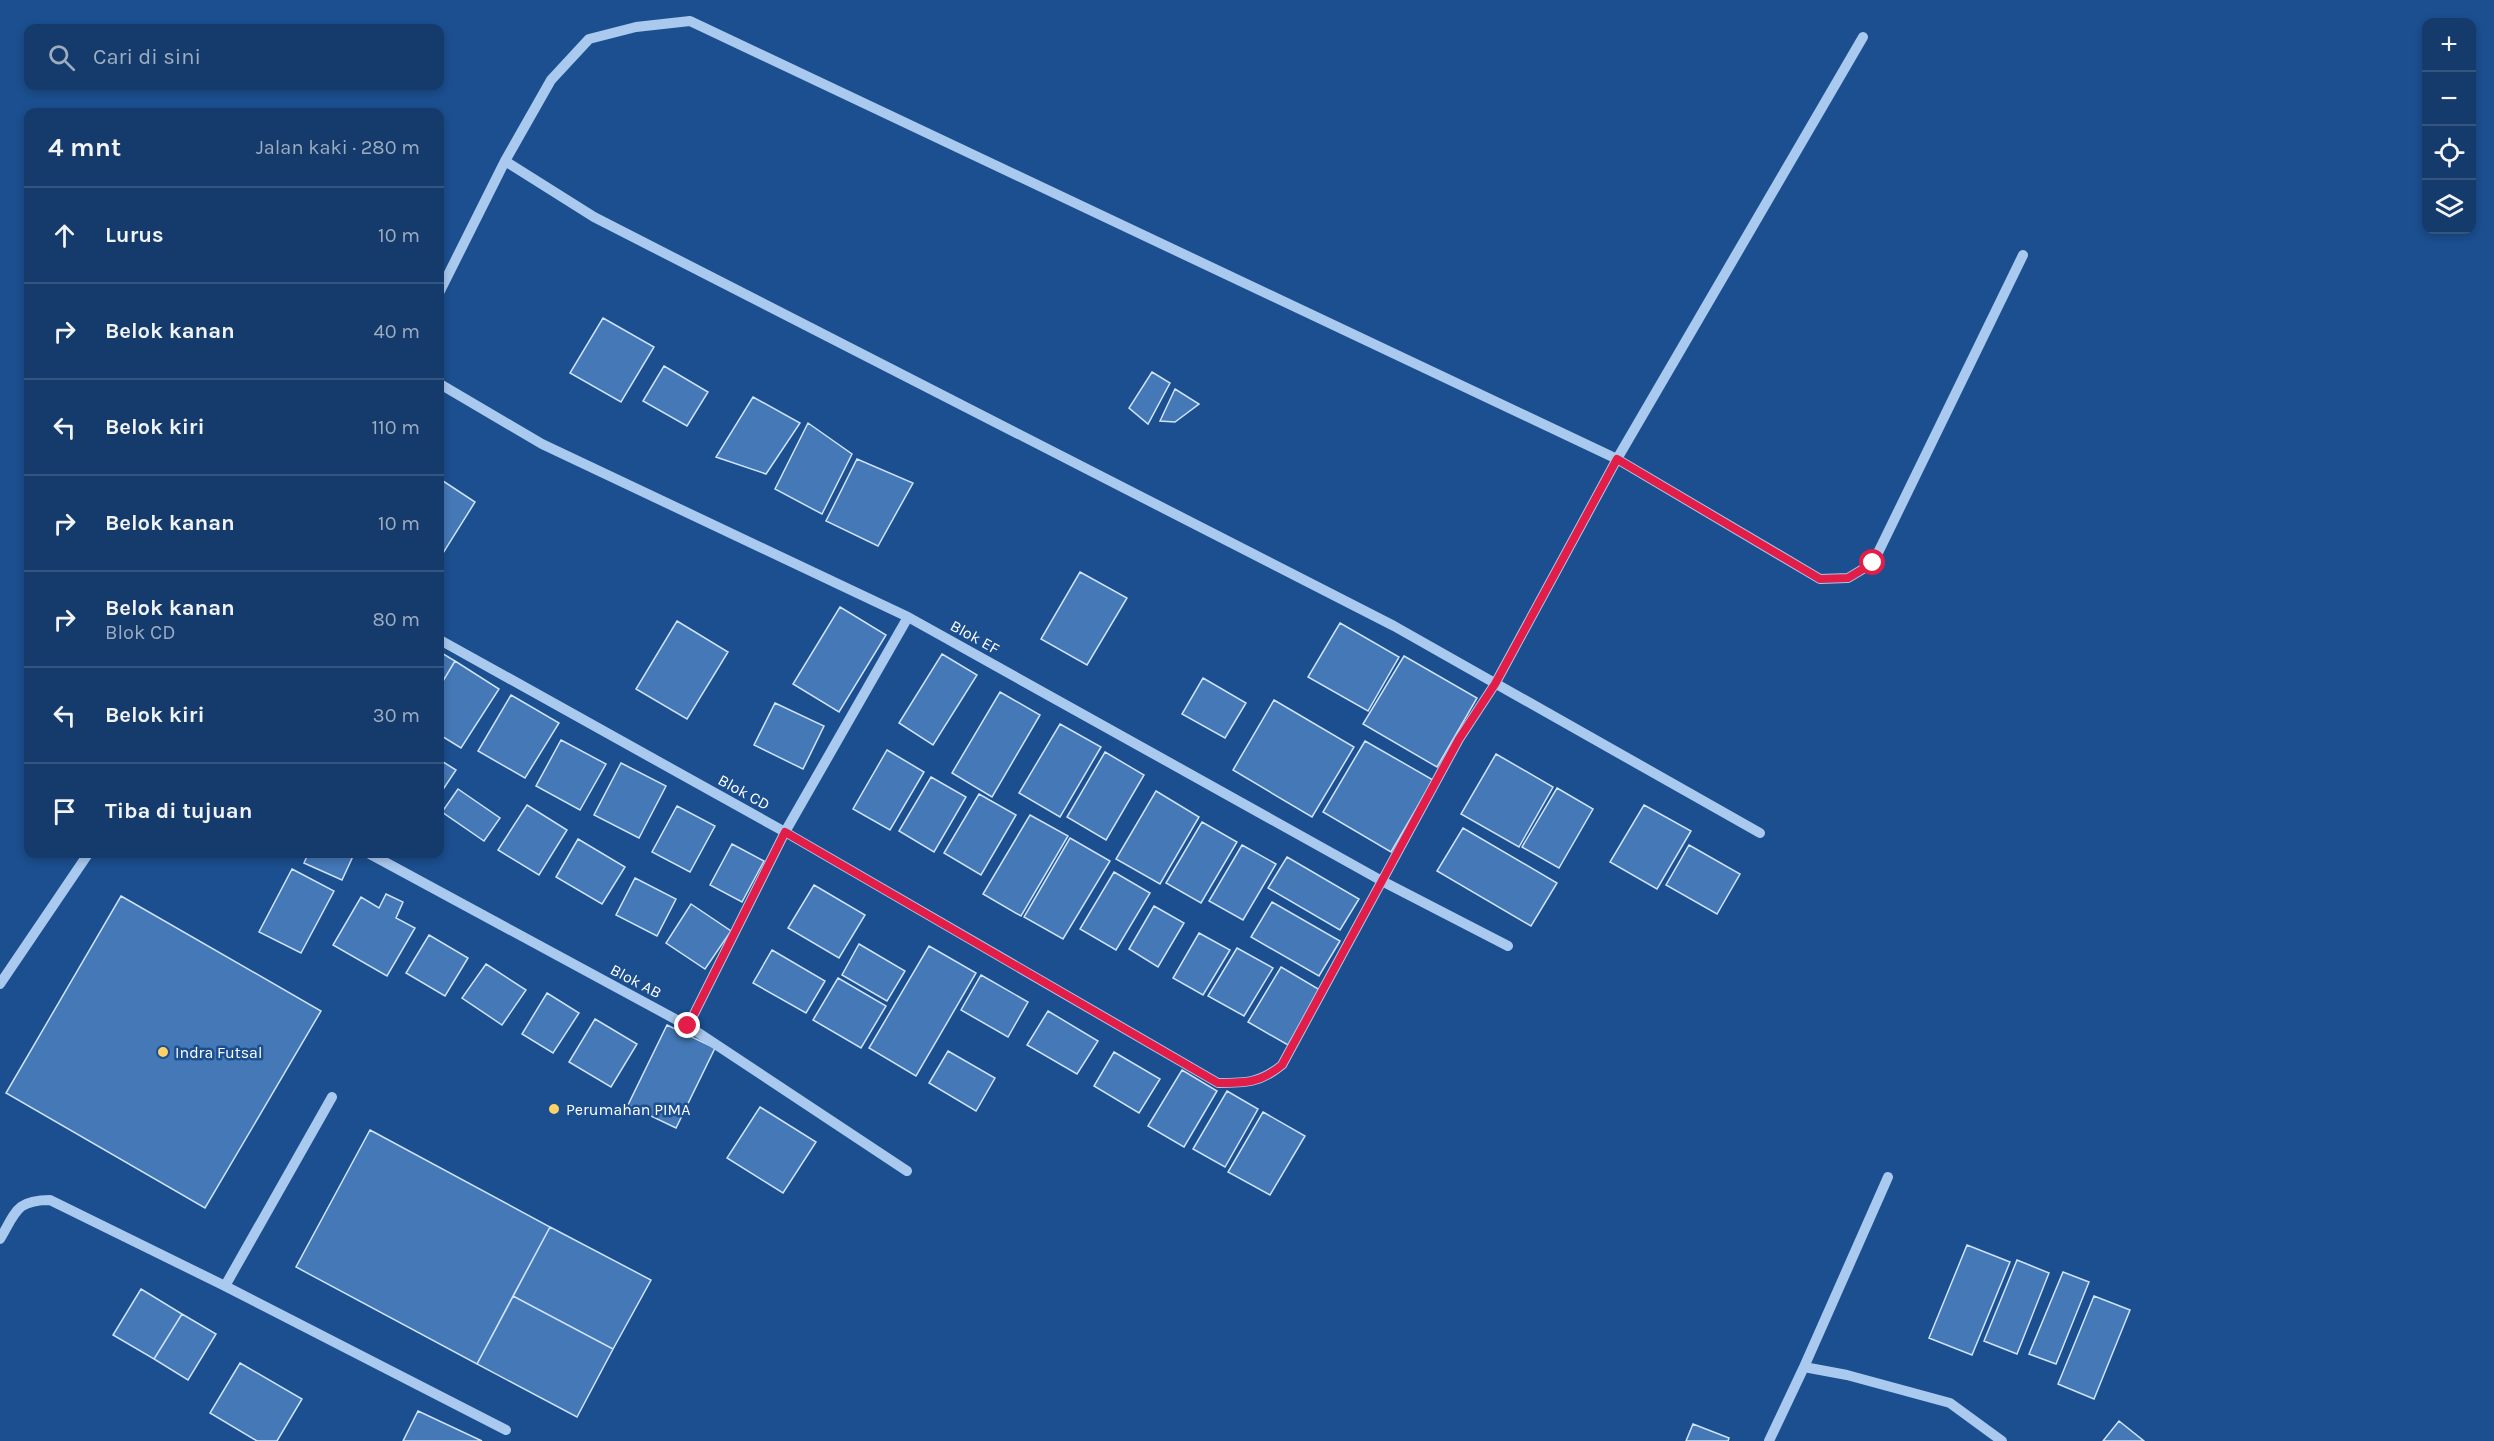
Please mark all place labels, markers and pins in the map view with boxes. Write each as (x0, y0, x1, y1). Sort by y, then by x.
place label: Indra Futsal (175, 1043, 262, 1062)
marker: Indra Futsal (156, 1045, 170, 1059)
place label: Perumahan PIMA (566, 1100, 690, 1119)
marker: Perumahan PIMA (547, 1102, 561, 1116)

